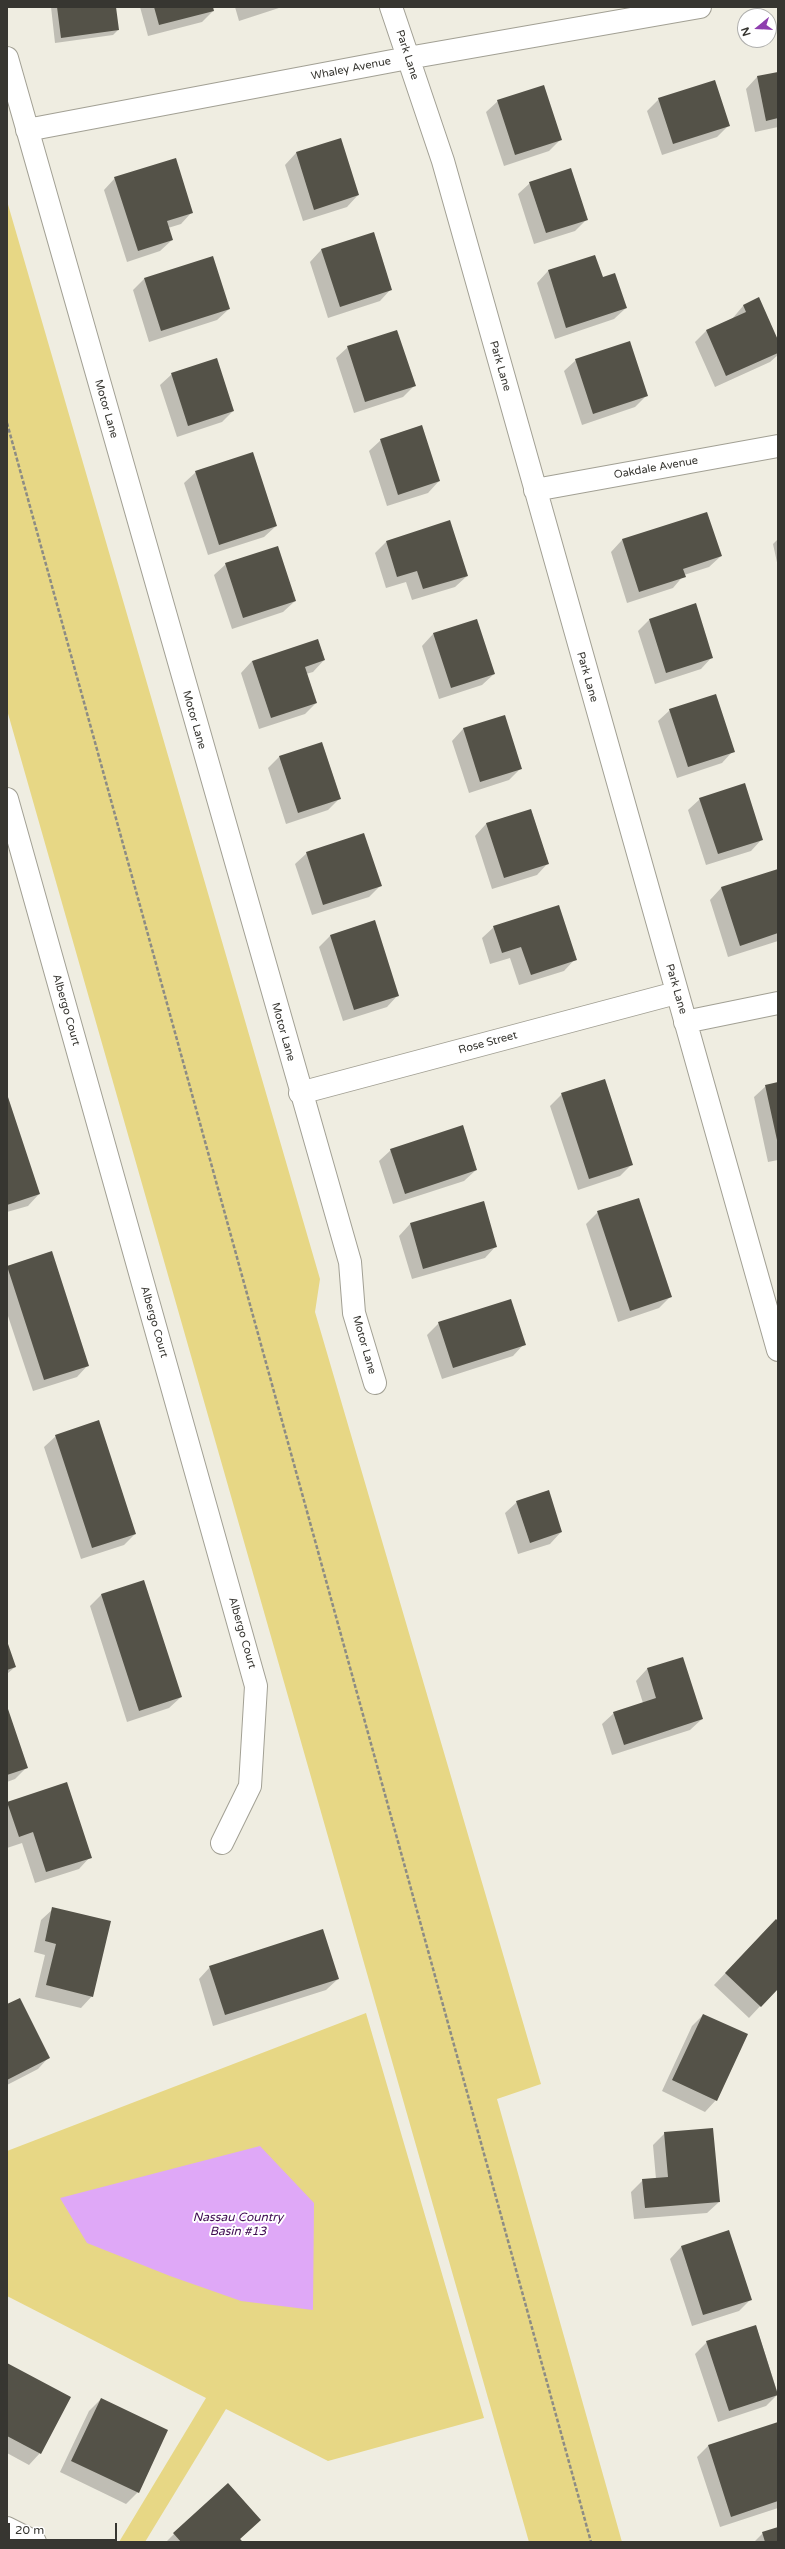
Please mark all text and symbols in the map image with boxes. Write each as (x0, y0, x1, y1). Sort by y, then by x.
north arrow (737, 8, 777, 48)
text: N (739, 25, 754, 38)
street label: Park Lane (393, 28, 421, 82)
street label: Whaley Avenue (310, 55, 392, 83)
street label: Park Lane (487, 339, 513, 393)
street label: Motor Lane (91, 378, 121, 440)
street label: Oakdale Avenue (613, 454, 699, 482)
street label: Park Lane (574, 650, 600, 704)
street label: Motor Lane (179, 689, 209, 751)
street label: Park Lane (663, 962, 689, 1016)
street label: Albergo Court (49, 973, 83, 1047)
street label: Motor Lane (268, 1001, 298, 1063)
street label: Rose Street (457, 1029, 519, 1057)
street label: Albergo Court (137, 1285, 171, 1359)
street label: Motor Lane (349, 1314, 379, 1376)
street label: Albergo Court (225, 1596, 259, 1670)
water label: Nassau Country Basin #13 (193, 2211, 283, 2239)
scale bar (10, 2515, 119, 2541)
text: 20 m (15, 2523, 44, 2537)

